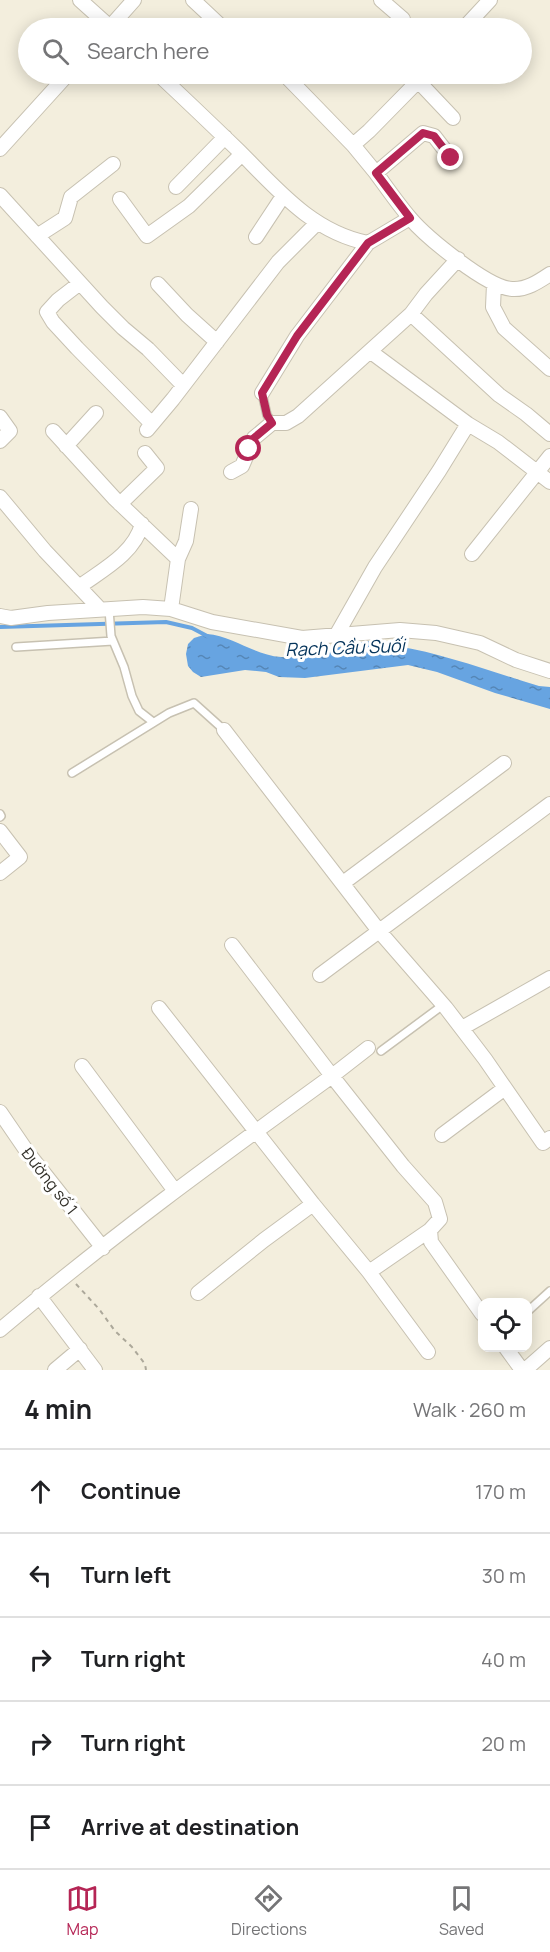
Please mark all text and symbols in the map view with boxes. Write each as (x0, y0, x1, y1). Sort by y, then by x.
search box (18, 18, 532, 84)
icon: search (39, 35, 72, 68)
text: Search here (87, 36, 209, 66)
route end (437, 144, 463, 170)
route start (235, 435, 261, 461)
water label: Rạch Cầu Suối (285, 633, 408, 661)
street label: Đường số 1 (17, 1143, 83, 1219)
map controls (478, 1298, 532, 1352)
button: locate (478, 1298, 532, 1352)
text: 4 min (24, 1391, 92, 1427)
text: Walk · 260 m (413, 1396, 526, 1423)
icon: ahead (24, 1475, 57, 1508)
text: Continue (81, 1476, 181, 1506)
text: 170 m (475, 1478, 526, 1505)
icon: left (24, 1559, 57, 1592)
text: Turn left (81, 1560, 171, 1590)
text: 30 m (482, 1562, 526, 1589)
icon: right (24, 1643, 57, 1676)
text: Turn right (81, 1644, 186, 1674)
text: 40 m (481, 1646, 526, 1673)
icon: right (24, 1727, 57, 1760)
text: Turn right (81, 1728, 186, 1758)
text: 20 m (481, 1730, 526, 1757)
icon: arrive (24, 1811, 57, 1844)
text: Arrive at destination (81, 1812, 299, 1842)
tab: Map (66, 1882, 99, 1940)
tab: Directions (231, 1882, 307, 1940)
tab: Saved (439, 1882, 484, 1940)

